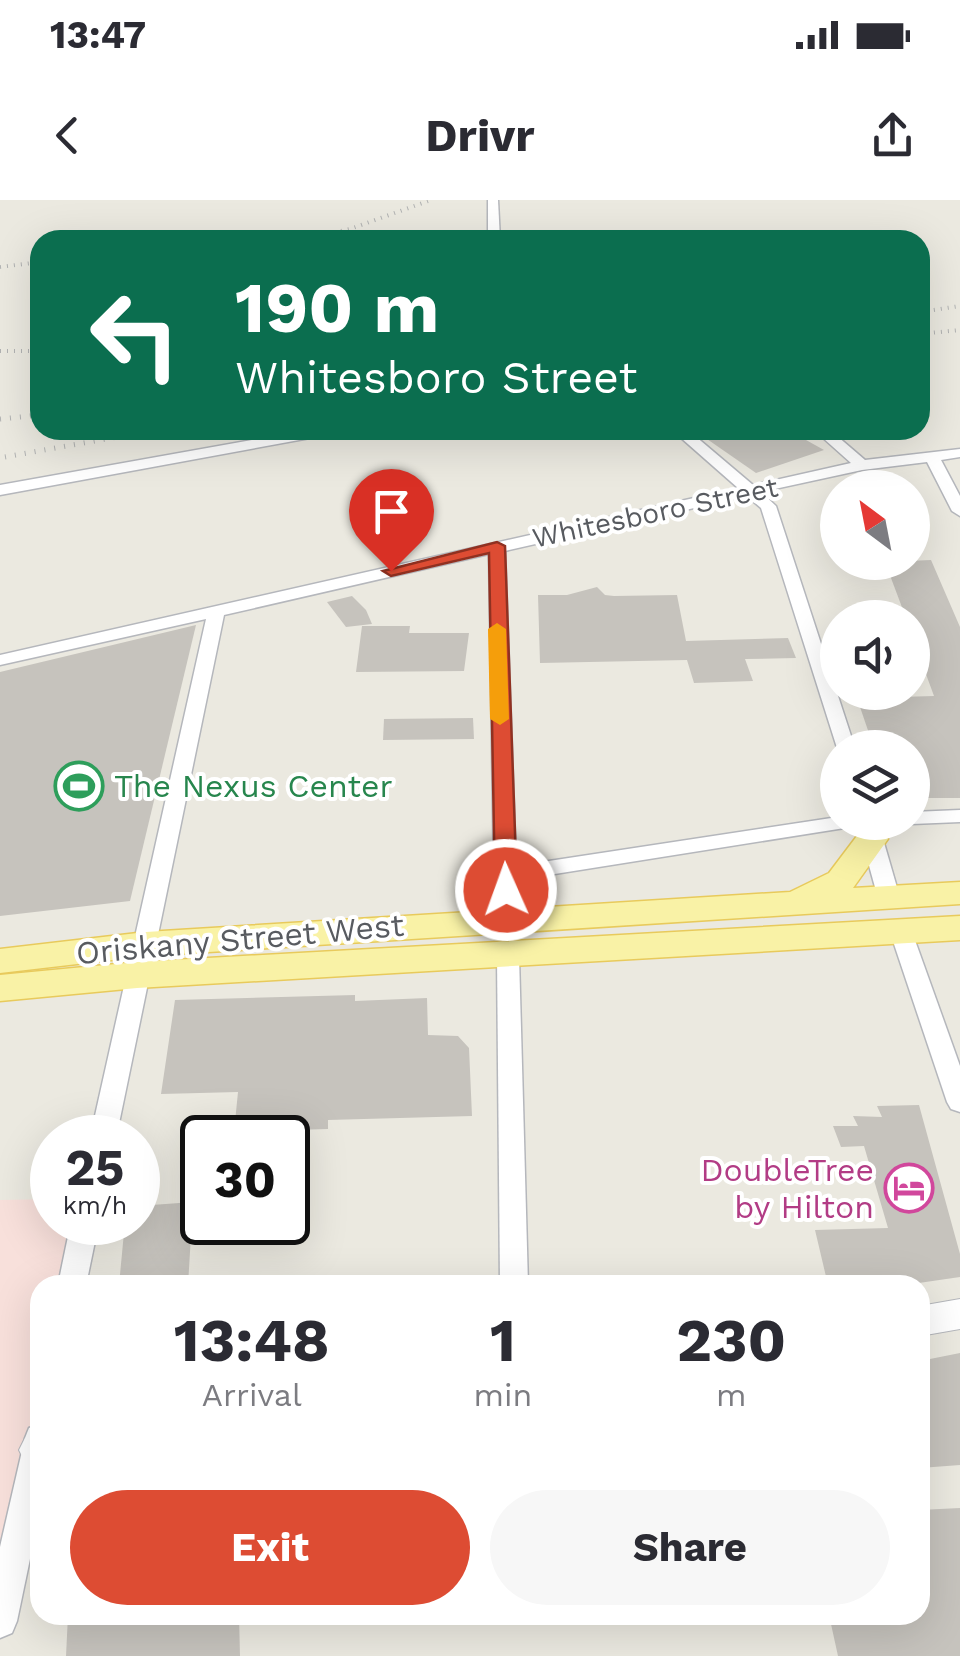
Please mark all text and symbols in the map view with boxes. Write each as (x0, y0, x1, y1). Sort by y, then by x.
text: 13:47 (50, 13, 146, 57)
icon: back (40, 108, 95, 163)
icon: share (865, 108, 920, 163)
text: Drivr (425, 109, 535, 162)
text: 190 m (235, 267, 439, 349)
icon: left (70, 270, 200, 400)
text: Whitesboro Street (235, 351, 637, 404)
pin (349, 469, 434, 572)
street label: Whitesboro Street (529, 470, 781, 555)
north arrow (820, 470, 930, 580)
map controls (820, 470, 930, 840)
icon: arrive (364, 484, 419, 539)
button: sound (820, 600, 930, 710)
button: layers (820, 730, 930, 840)
sports icon: The Nexus Center (53, 760, 105, 812)
place label: The Nexus Center (114, 767, 392, 805)
position arrow (454, 838, 558, 942)
street label: Oriskany Street West (74, 906, 406, 972)
speed limit sign: 30 (180, 1115, 310, 1245)
text: 25 (66, 1138, 124, 1197)
place label: DoubleTree by Hilton (700, 1151, 874, 1226)
hotel icon: DoubleTree by Hilton (883, 1162, 935, 1214)
text: km/h (63, 1191, 127, 1220)
text: 13:48 (174, 1305, 330, 1376)
text: 1 (490, 1305, 516, 1376)
text: 230 (676, 1305, 786, 1376)
text: Arrival (202, 1376, 302, 1414)
text: min (474, 1376, 532, 1414)
text: m (716, 1376, 746, 1414)
button: Exit (70, 1490, 470, 1605)
button: Share (490, 1490, 890, 1605)

